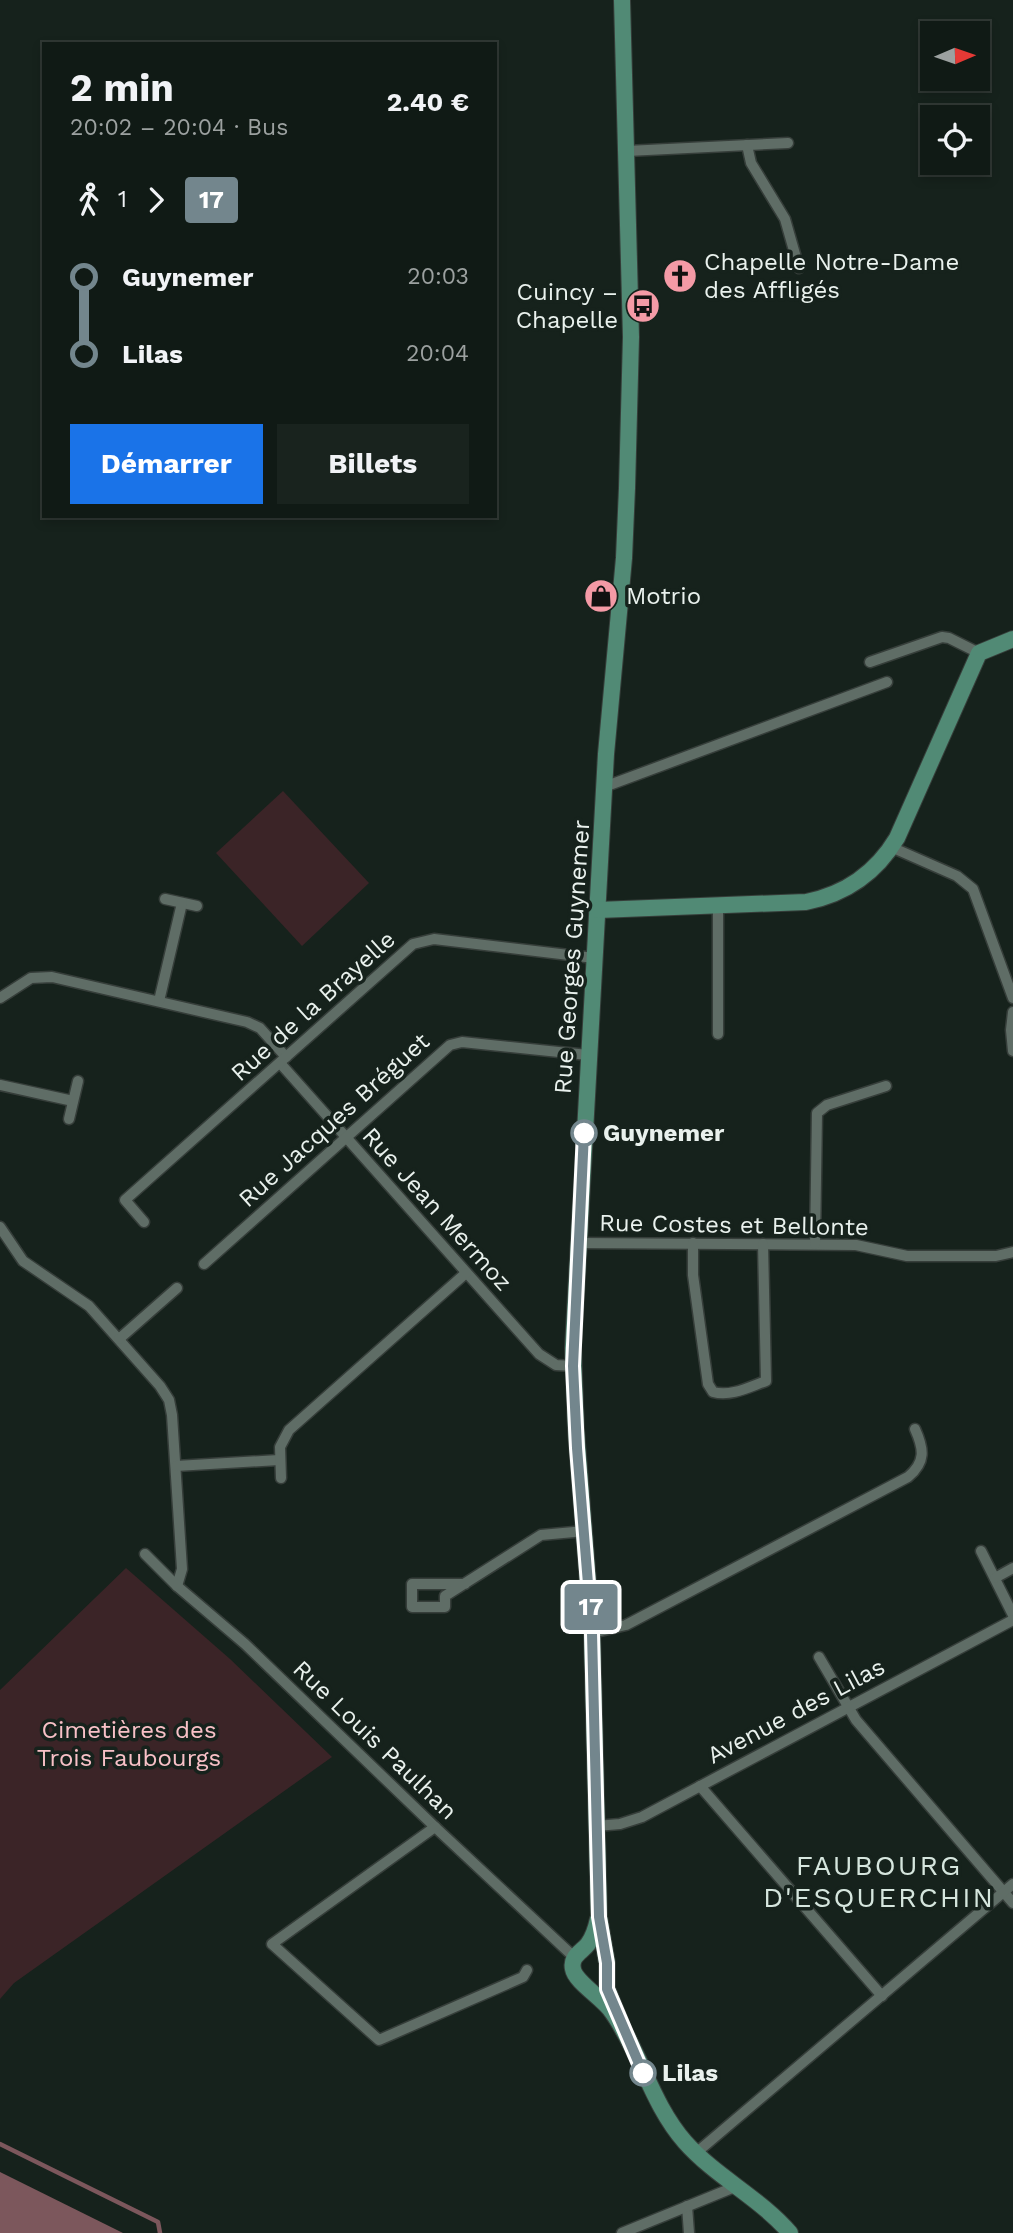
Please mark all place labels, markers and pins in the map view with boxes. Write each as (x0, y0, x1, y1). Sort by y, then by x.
place label: Chapelle Notre-Dame des Affligés (704, 248, 959, 304)
church icon: Chapelle Notre-Dame des Affligés (661, 257, 699, 295)
place label: Cuincy – Chapelle (516, 278, 618, 334)
bus stop icon: Cuincy – Chapelle (624, 287, 662, 325)
shop icon: Motrio (582, 577, 620, 615)
place label: Motrio (626, 582, 701, 610)
place label: Guynemer (603, 1119, 725, 1147)
marker: Guynemer (571, 1120, 597, 1146)
place label: Lilas (662, 2059, 718, 2087)
marker: Lilas (630, 2060, 656, 2086)

